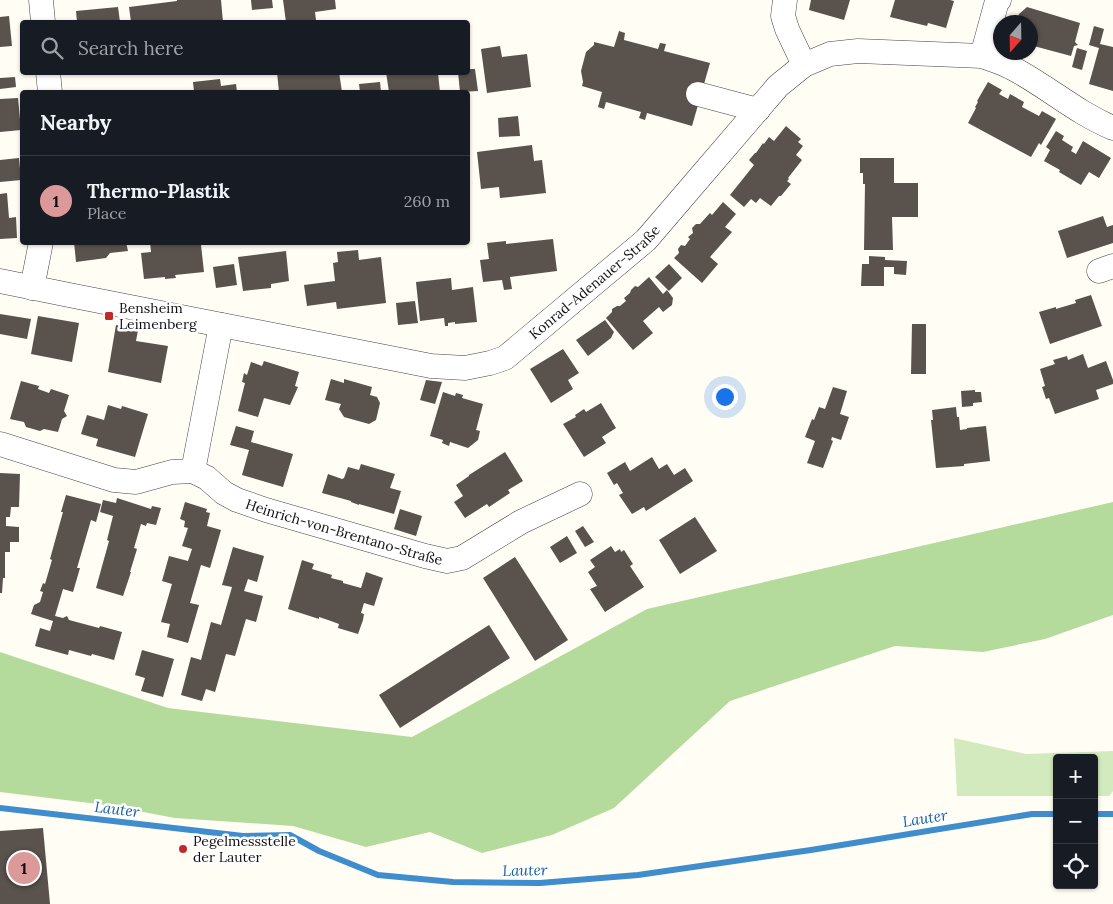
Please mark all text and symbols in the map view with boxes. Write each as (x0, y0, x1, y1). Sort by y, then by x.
north arrow (993, 15, 1038, 60)
search box (20, 20, 470, 75)
icon: search (38, 34, 66, 62)
text: Search here (78, 36, 184, 60)
text: Nearby (40, 109, 111, 136)
text: Thermo-Plastik (87, 179, 230, 203)
text: 1 (53, 191, 59, 211)
text: 260 m (404, 191, 450, 211)
text: Place (87, 203, 126, 223)
street label: Konrad-Adenauer-Straße (525, 221, 664, 343)
place label: Bensheim Leimenberg (119, 299, 197, 333)
marker: Bensheim Leimenberg (103, 310, 115, 322)
your location (712, 384, 738, 410)
street label: Heinrich-von-Brentano-Straße (243, 495, 445, 569)
map controls (1053, 754, 1098, 889)
button: + (1053, 754, 1098, 799)
water label: Lauter (93, 797, 141, 821)
button: − (1053, 799, 1098, 844)
water label: Lauter (901, 805, 949, 831)
place label: Pegelmessstelle der Lauter (193, 832, 296, 866)
marker: Pegelmessstelle der Lauter (177, 843, 189, 855)
button: locate (1053, 844, 1098, 889)
pin: 1 (8, 849, 40, 887)
water label: Lauter (502, 860, 548, 880)

